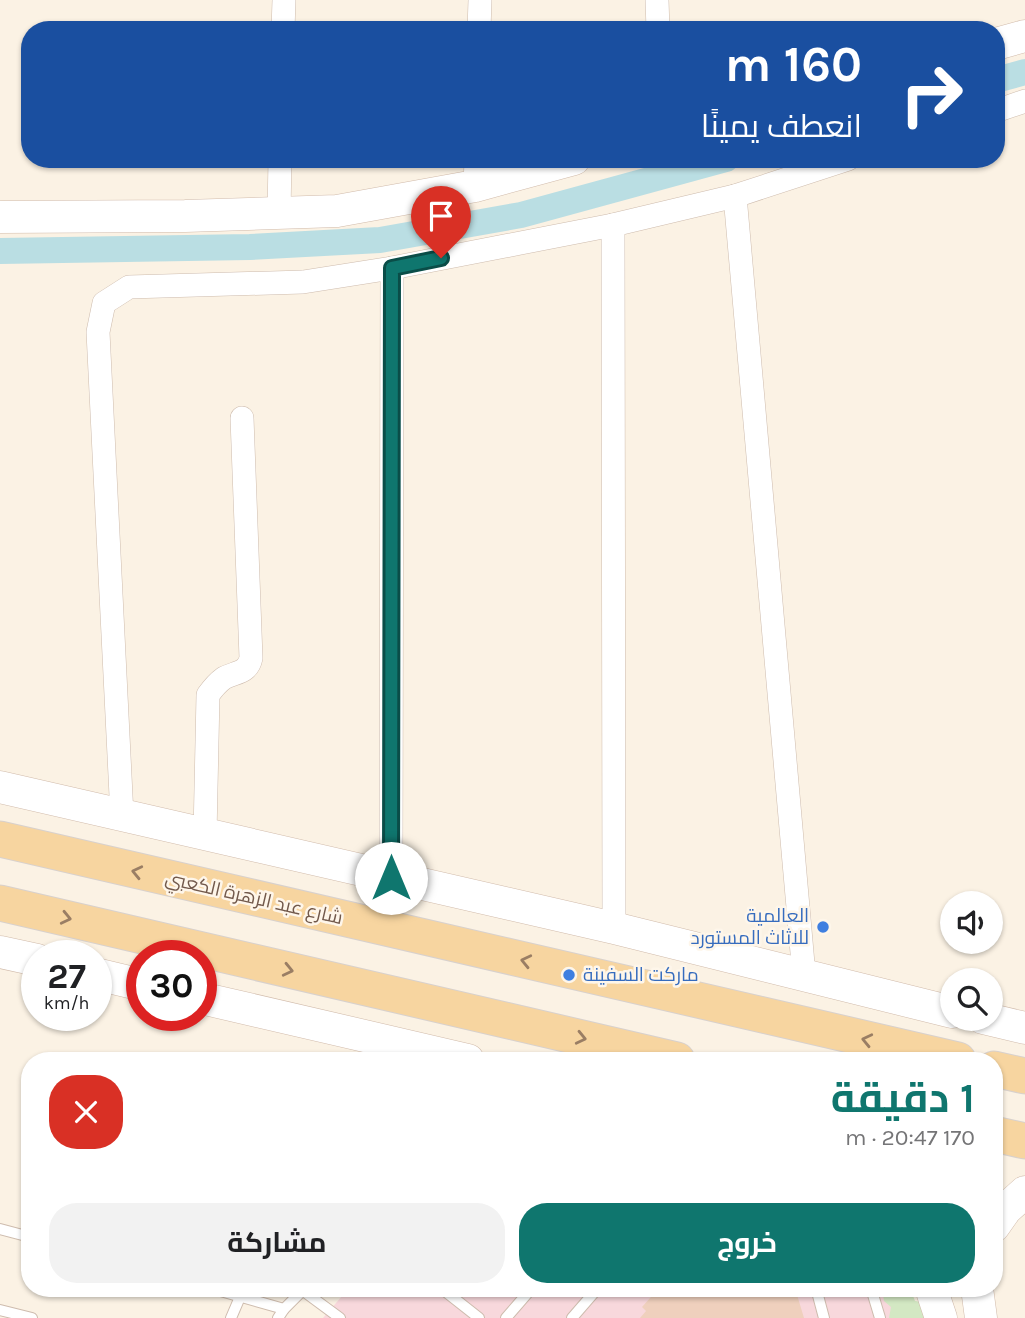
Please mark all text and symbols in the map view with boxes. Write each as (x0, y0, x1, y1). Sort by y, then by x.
text: 160 m (725, 36, 862, 93)
icon: right (886, 49, 977, 140)
text: انعطف يمينًا (701, 108, 862, 145)
pin (411, 186, 471, 258)
icon: arrive (422, 197, 460, 235)
position arrow (354, 841, 428, 915)
one-way arrow (131, 865, 143, 880)
street label: شارع عبد الزهرة الكعبي (163, 867, 345, 932)
map controls (940, 891, 1003, 1031)
button: sound (940, 891, 1003, 954)
place label: العالمية للاثاث المستورد (691, 905, 809, 949)
one-way arrow (60, 910, 72, 925)
marker: العالمية للاثاث المستورد (815, 919, 831, 935)
speed limit sign: 30 (126, 940, 217, 1031)
one-way arrow (520, 955, 532, 969)
text: 27 (47, 956, 86, 997)
one-way arrow (282, 962, 294, 976)
place label: ماركت السفينة (583, 964, 699, 986)
marker: ماركت السفينة (561, 967, 577, 983)
button: search (940, 968, 1003, 1031)
text: km/h (44, 992, 89, 1014)
one-way arrow (575, 1030, 587, 1044)
one-way arrow (861, 1033, 873, 1048)
text: 1 دقيقة (831, 1073, 975, 1123)
button: close (49, 1075, 123, 1149)
text: 170 m · 20:47 (845, 1124, 975, 1151)
button: مشاركة (49, 1203, 505, 1283)
button: خروج (519, 1203, 975, 1283)

